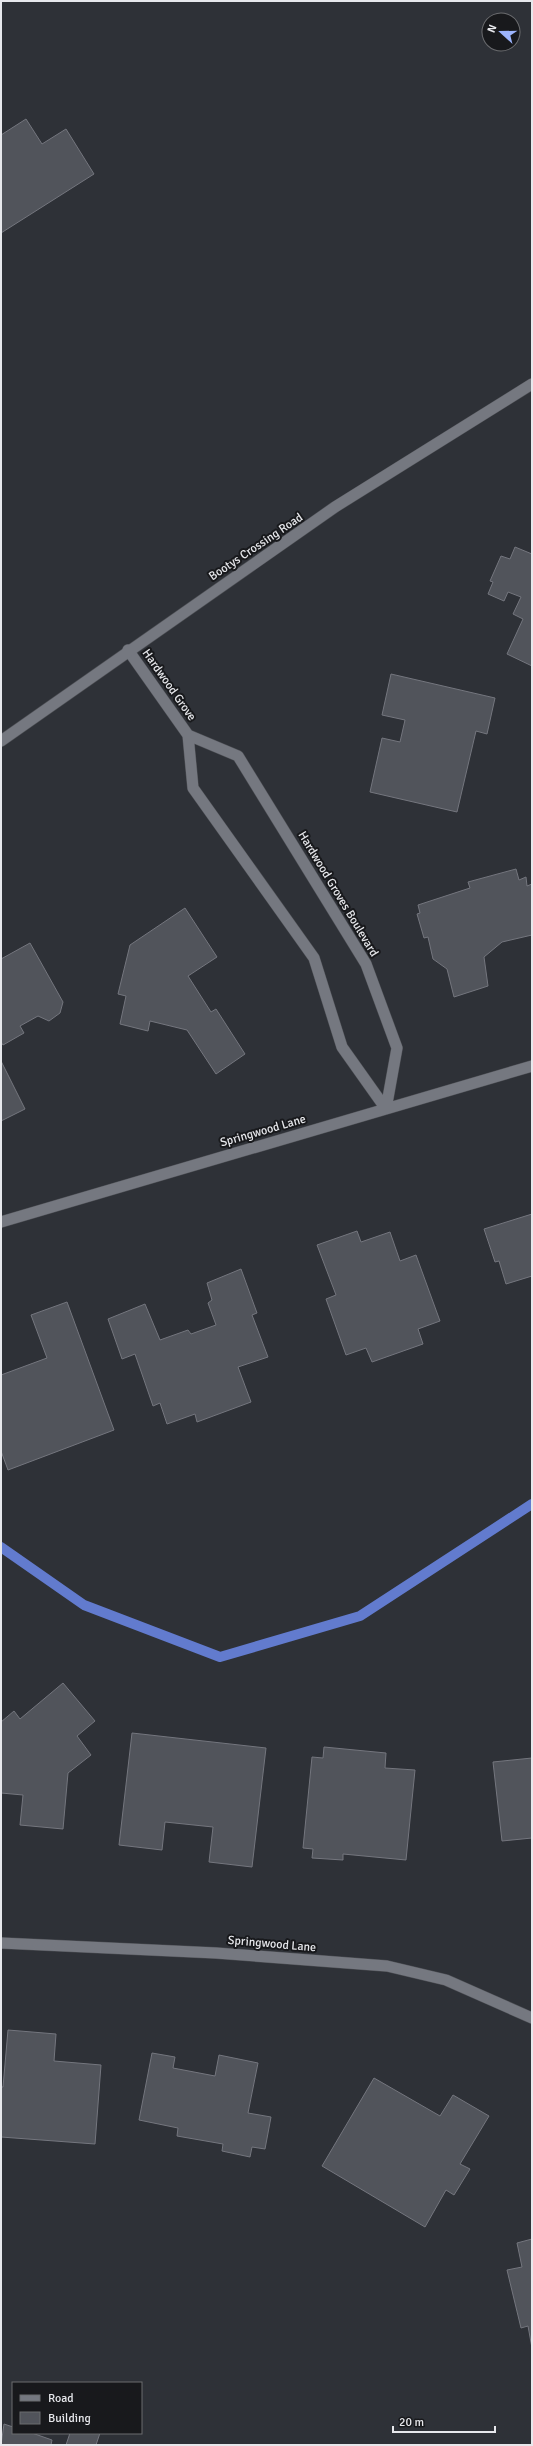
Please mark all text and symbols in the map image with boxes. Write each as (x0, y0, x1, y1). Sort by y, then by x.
north arrow (481, 12, 521, 52)
text: N (485, 23, 500, 34)
street label: Bootys Crossing Road (206, 510, 306, 584)
street label: Hardwood Grove (139, 646, 199, 724)
street label: Hardwood Groves Boulevard (295, 829, 381, 959)
street label: Springwood Lane (218, 1112, 308, 1150)
street label: Springwood Lane (227, 1933, 317, 1955)
legend (12, 2382, 142, 2434)
text: Road (48, 2391, 74, 2406)
scale bar (393, 2408, 495, 2434)
text: Building (48, 2411, 91, 2426)
text: 20 m (399, 2415, 424, 2430)

